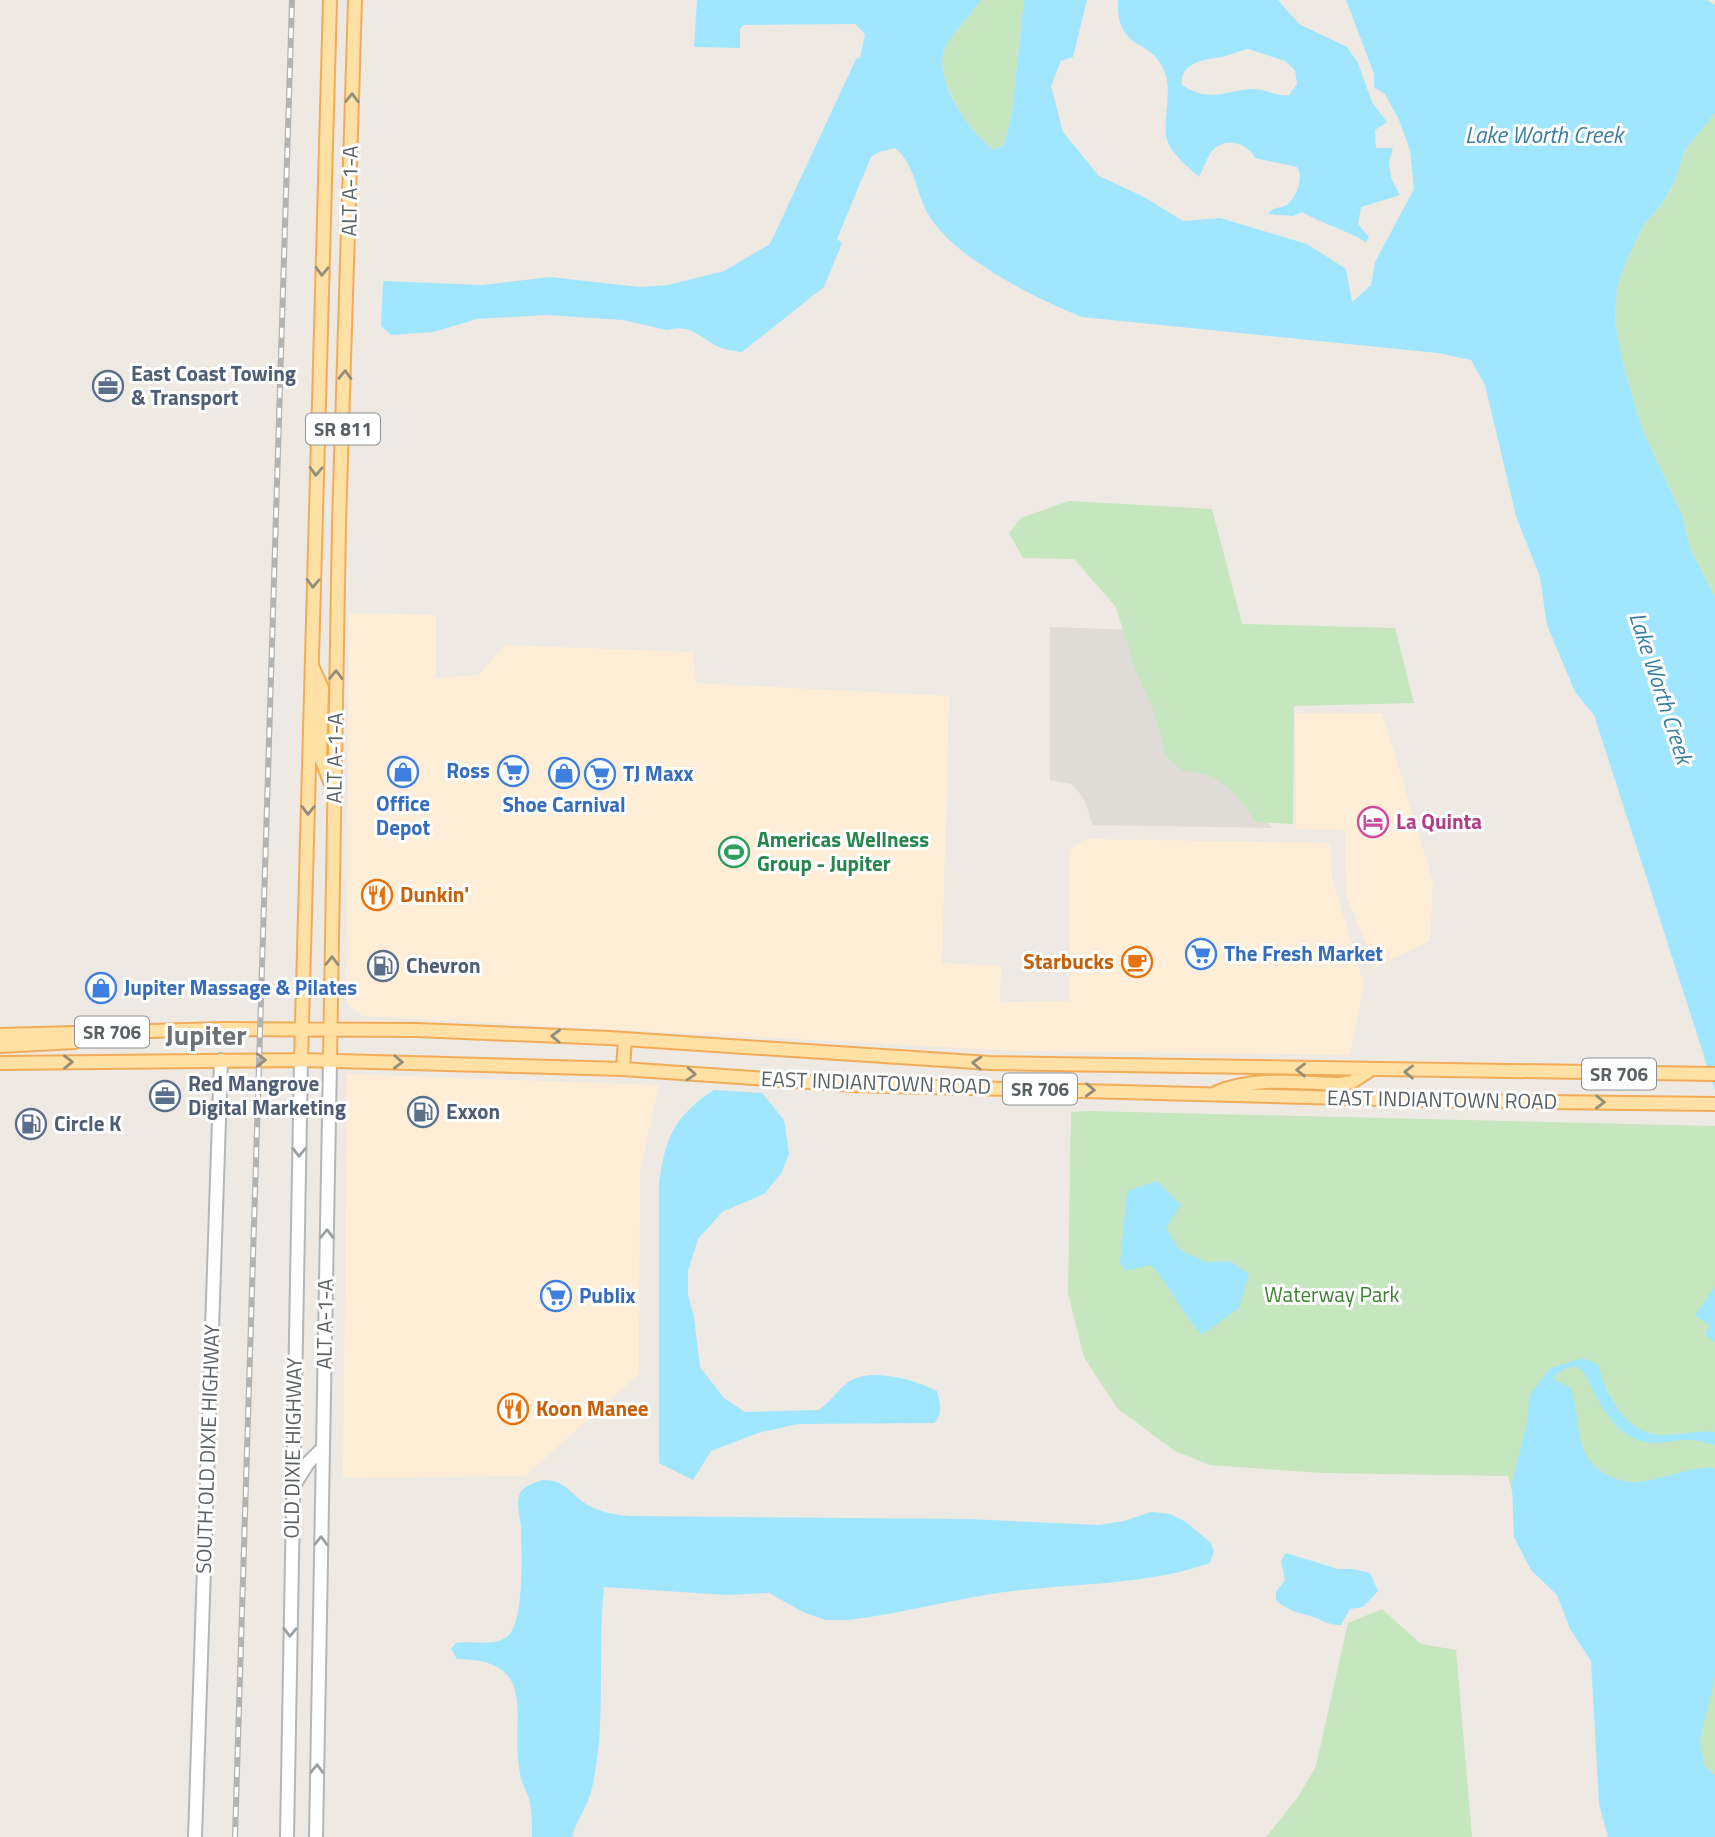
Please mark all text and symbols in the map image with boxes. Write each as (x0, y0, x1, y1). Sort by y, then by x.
one-way arrow (344, 92, 360, 103)
water label: Lake Worth Creek (1465, 117, 1626, 152)
street label: ALT A-1-A (332, 145, 366, 237)
one-way arrow (314, 266, 329, 277)
place label: East Coast Towing & Transport (131, 357, 296, 413)
office icon: East Coast Towing & Transport (91, 369, 125, 403)
one-way arrow (337, 369, 352, 380)
road number: SR 811 (306, 414, 380, 444)
one-way arrow (309, 466, 324, 477)
one-way arrow (306, 577, 321, 588)
water label: Lake Worth Creek (1620, 607, 1703, 771)
one-way arrow (328, 670, 344, 680)
street label: ALT A-1-A (317, 712, 351, 804)
place label: Ross (446, 754, 490, 786)
supermarket icon: Ross (496, 754, 530, 788)
shop icon: Office Depot (386, 755, 420, 789)
shop icon: Shoe Carnival (547, 756, 581, 790)
supermarket icon: TJ Maxx (583, 757, 617, 791)
place label: TJ Maxx (623, 757, 694, 789)
place label: Office Depot (376, 787, 431, 843)
place label: Shoe Carnival (502, 788, 626, 820)
one-way arrow (300, 805, 316, 816)
hotel icon: La Quinta (1356, 805, 1390, 839)
place label: La Quinta (1396, 805, 1482, 837)
place label: Americas Wellness Group - Jupiter (757, 823, 929, 879)
sports icon: Americas Wellness Group - Jupiter (717, 835, 751, 869)
restaurant icon: Dunkin' (360, 878, 394, 912)
place label: Dunkin' (400, 878, 469, 910)
supermarket icon: The Fresh Market (1184, 937, 1218, 971)
place label: The Fresh Market (1224, 937, 1383, 969)
place label: Starbucks (1023, 945, 1114, 977)
cafe icon: Starbucks (1120, 945, 1154, 979)
fuel station icon: Chevron (366, 949, 400, 983)
place label: Chevron (406, 949, 481, 981)
one-way arrow (324, 955, 340, 966)
shop icon: Jupiter Massage & Pilates (84, 971, 118, 1005)
place label: Jupiter Massage & Pilates (124, 971, 357, 1003)
district label: Jupiter (165, 1013, 247, 1056)
road number: SR 706 (75, 1016, 149, 1048)
one-way arrow (551, 1028, 562, 1043)
one-way arrow (256, 1052, 267, 1068)
one-way arrow (63, 1054, 74, 1070)
one-way arrow (393, 1055, 404, 1070)
one-way arrow (972, 1055, 983, 1070)
road number: SR 706 (1582, 1058, 1656, 1090)
street label: EAST INDIANTOWN ROAD (760, 1062, 992, 1102)
one-way arrow (1295, 1062, 1306, 1077)
one-way arrow (1403, 1064, 1414, 1079)
one-way arrow (686, 1066, 697, 1081)
place label: Red Mangrove Digital Marketing (188, 1067, 346, 1123)
road number: SR 706 (1003, 1074, 1077, 1105)
office icon: Red Mangrove Digital Marketing (148, 1079, 182, 1113)
street label: EAST INDIANTOWN ROAD (1327, 1081, 1557, 1117)
one-way arrow (1085, 1083, 1096, 1098)
fuel station icon: Exxon (406, 1095, 440, 1129)
place label: Exxon (446, 1095, 500, 1127)
one-way arrow (1594, 1095, 1605, 1110)
fuel station icon: Circle K (14, 1107, 48, 1141)
place label: Circle K (54, 1107, 122, 1139)
one-way arrow (291, 1148, 307, 1158)
one-way arrow (319, 1229, 335, 1239)
street label: ALT A-1-A (307, 1278, 341, 1370)
park label: Waterway Park (1264, 1278, 1400, 1310)
supermarket icon: Publix (539, 1279, 573, 1313)
place label: Publix (579, 1279, 635, 1311)
street label: SOUTH OLD DIXIE HIGHWAY (187, 1323, 227, 1574)
street label: OLD DIXIE HIGHWAY (274, 1356, 310, 1539)
restaurant icon: Koon Manee (496, 1392, 530, 1426)
place label: Koon Manee (536, 1392, 648, 1424)
one-way arrow (313, 1536, 328, 1547)
one-way arrow (282, 1627, 298, 1638)
one-way arrow (309, 1763, 325, 1774)

